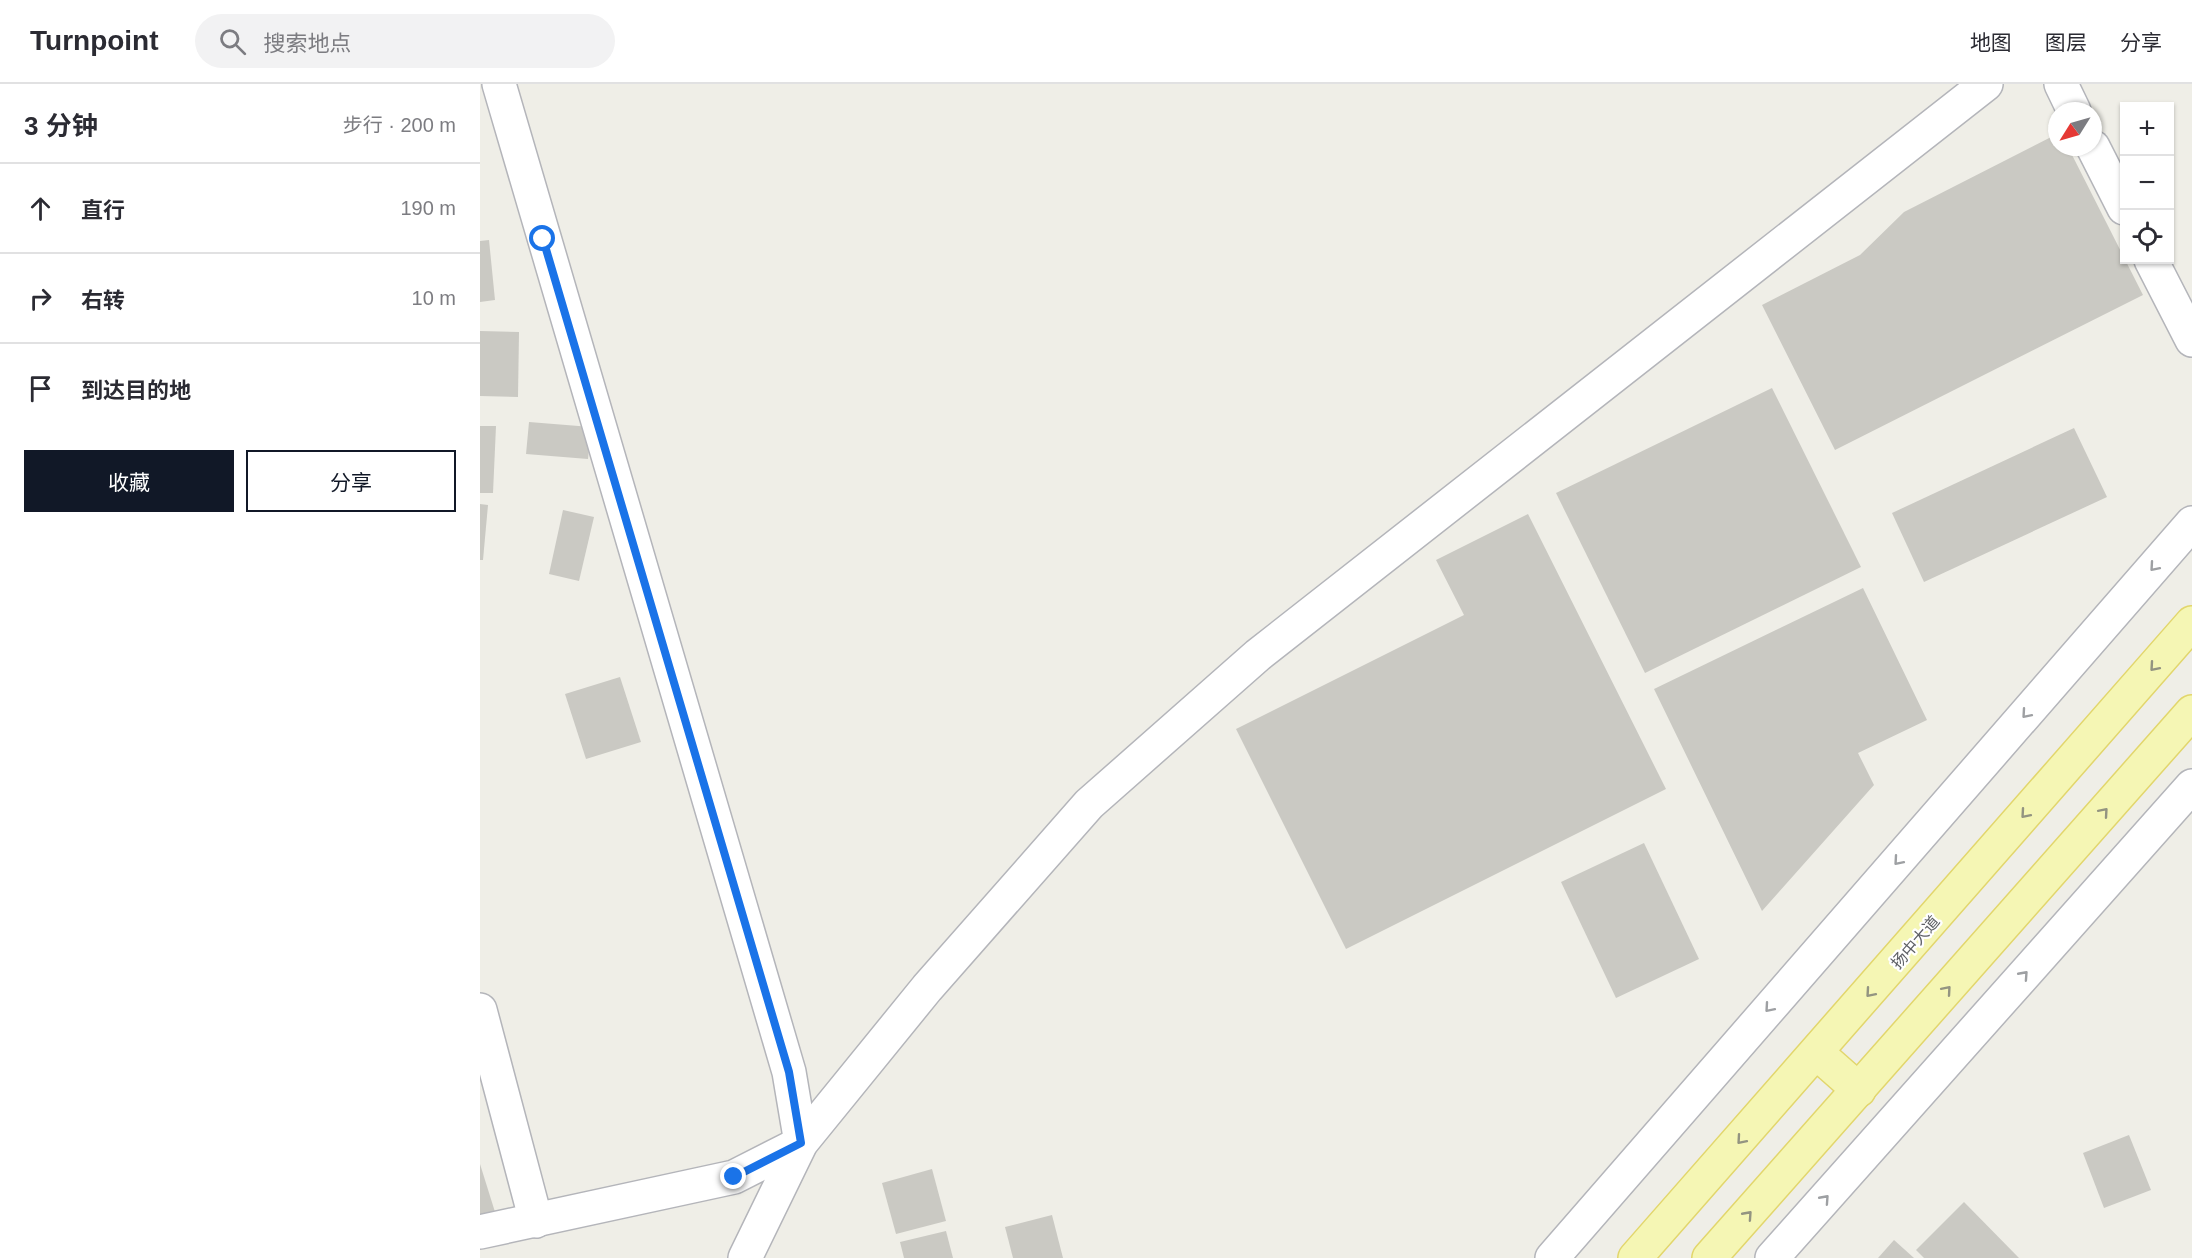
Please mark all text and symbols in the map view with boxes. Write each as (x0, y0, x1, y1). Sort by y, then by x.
search box (195, 14, 615, 68)
text: Turnpoint (30, 25, 159, 56)
icon: search (216, 25, 249, 58)
text: 搜索地点 (264, 31, 352, 56)
text: 地图 (1970, 31, 2012, 54)
text: 图层 (2045, 31, 2087, 54)
text: 分享 (2120, 31, 2162, 54)
north arrow (2048, 102, 2102, 156)
map controls (2120, 102, 2174, 264)
button: + (2120, 102, 2174, 156)
text: 3 分钟 (24, 111, 98, 141)
text: 步行 · 200 m (343, 114, 456, 136)
button: − (2120, 156, 2174, 210)
icon: ahead (24, 192, 57, 225)
text: 190 m (400, 197, 456, 219)
text: 直行 (81, 198, 125, 223)
button: locate (2120, 210, 2174, 264)
route start (529, 225, 555, 251)
icon: right (24, 282, 57, 315)
text: 10 m (412, 287, 456, 309)
text: 右转 (81, 288, 125, 313)
icon: arrive (24, 372, 57, 405)
text: 到达目的地 (81, 378, 191, 403)
button: 收藏 (24, 450, 234, 512)
button: 分享 (246, 450, 456, 512)
one-way arrow (2150, 560, 2161, 571)
one-way arrow (2150, 661, 2161, 672)
one-way arrow (2022, 707, 2033, 718)
one-way arrow (2022, 807, 2033, 818)
one-way arrow (2097, 808, 2108, 819)
one-way arrow (1894, 854, 1905, 865)
street label: 扬中大道 (1888, 913, 1943, 972)
one-way arrow (2017, 971, 2028, 981)
one-way arrow (1866, 986, 1877, 997)
one-way arrow (1940, 986, 1951, 997)
one-way arrow (1766, 1001, 1777, 1012)
one-way arrow (1737, 1133, 1748, 1144)
route end (720, 1163, 746, 1189)
one-way arrow (1818, 1195, 1829, 1205)
one-way arrow (1741, 1211, 1752, 1221)

